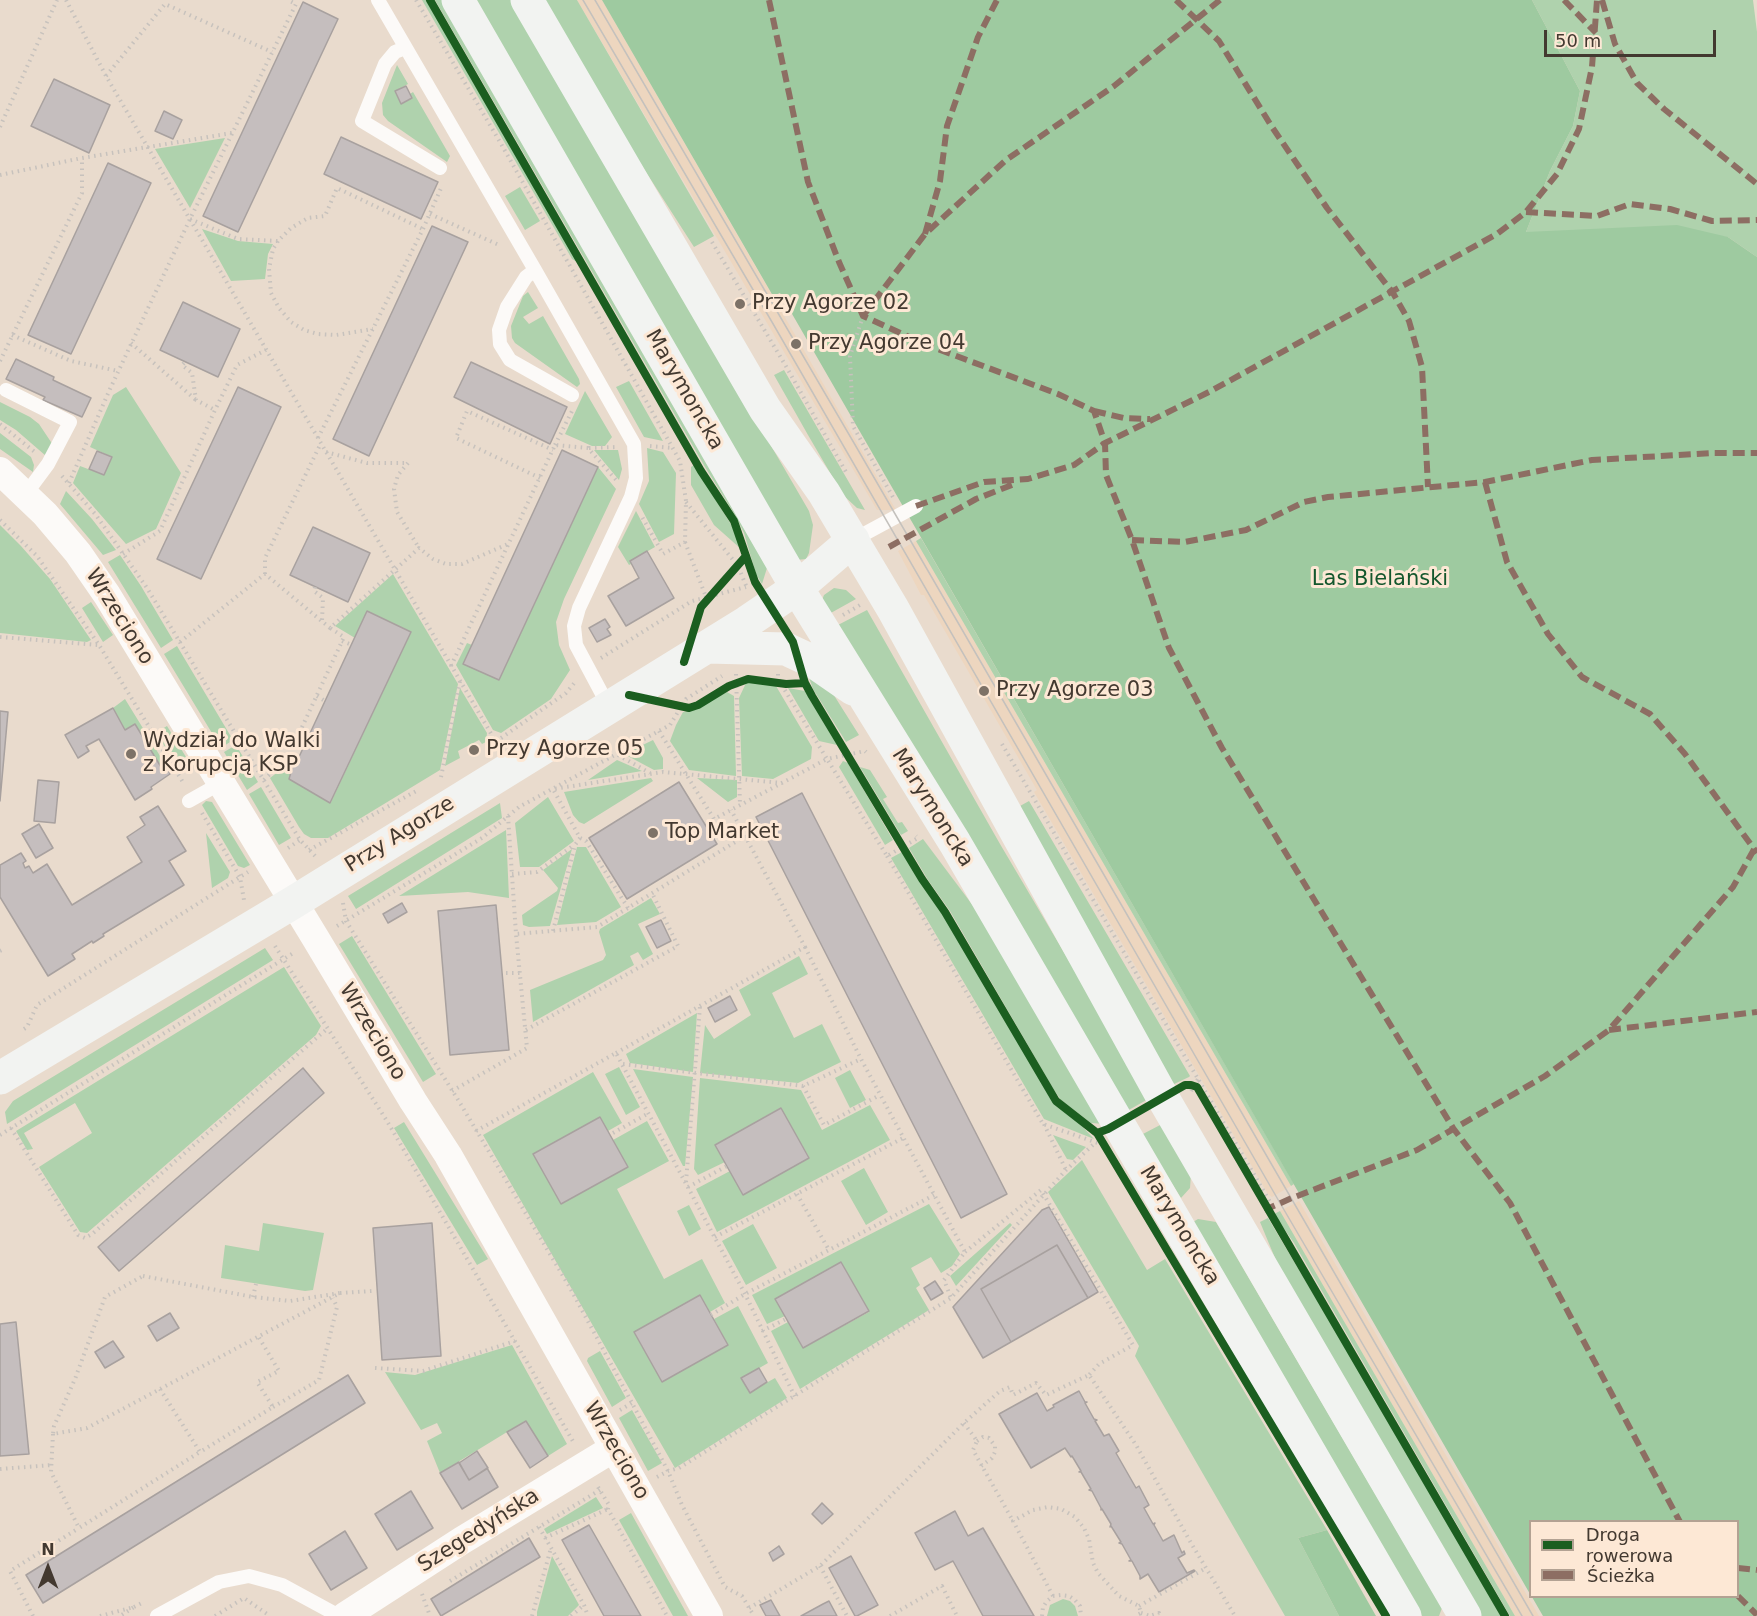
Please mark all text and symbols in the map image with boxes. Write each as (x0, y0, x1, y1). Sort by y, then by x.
scale bar (1547, 18, 1720, 56)
text: 50 m (1555, 30, 1601, 51)
place label: Przy Agorze 02 (752, 291, 910, 317)
marker: Przy Agorze 02 (733, 297, 747, 311)
street label: Marymoncka (639, 325, 729, 455)
place label: Przy Agorze 04 (808, 331, 966, 357)
marker: Przy Agorze 04 (789, 337, 803, 351)
street label: Wrzeciono (79, 564, 159, 670)
park label: Las Bielański (1312, 567, 1448, 593)
place label: Przy Agorze 03 (996, 678, 1154, 704)
marker: Przy Agorze 03 (977, 684, 991, 698)
place label: Wydział do Walki z Korupcją KSP (143, 729, 320, 779)
place label: Przy Agorze 05 (486, 737, 644, 763)
marker: Przy Agorze 05 (467, 743, 481, 757)
street label: Marymoncka (886, 744, 978, 872)
marker: Wydział do Walki z Korupcją KSP (124, 747, 138, 761)
street label: Przy Agorze (341, 791, 459, 879)
place label: Top Market (665, 820, 779, 846)
marker: Top Market (646, 826, 660, 840)
street label: Wrzeciono (333, 979, 411, 1085)
street label: Marymoncka (1133, 1162, 1225, 1290)
street label: Wrzeciono (578, 1398, 654, 1504)
street label: Szegedyńska (414, 1484, 544, 1578)
legend (1529, 1520, 1739, 1598)
text: Droga rowerowa (1586, 1524, 1673, 1566)
north arrow (18, 1538, 78, 1598)
text: N (41, 1540, 55, 1559)
text: Ścieżka (1587, 1565, 1655, 1586)

